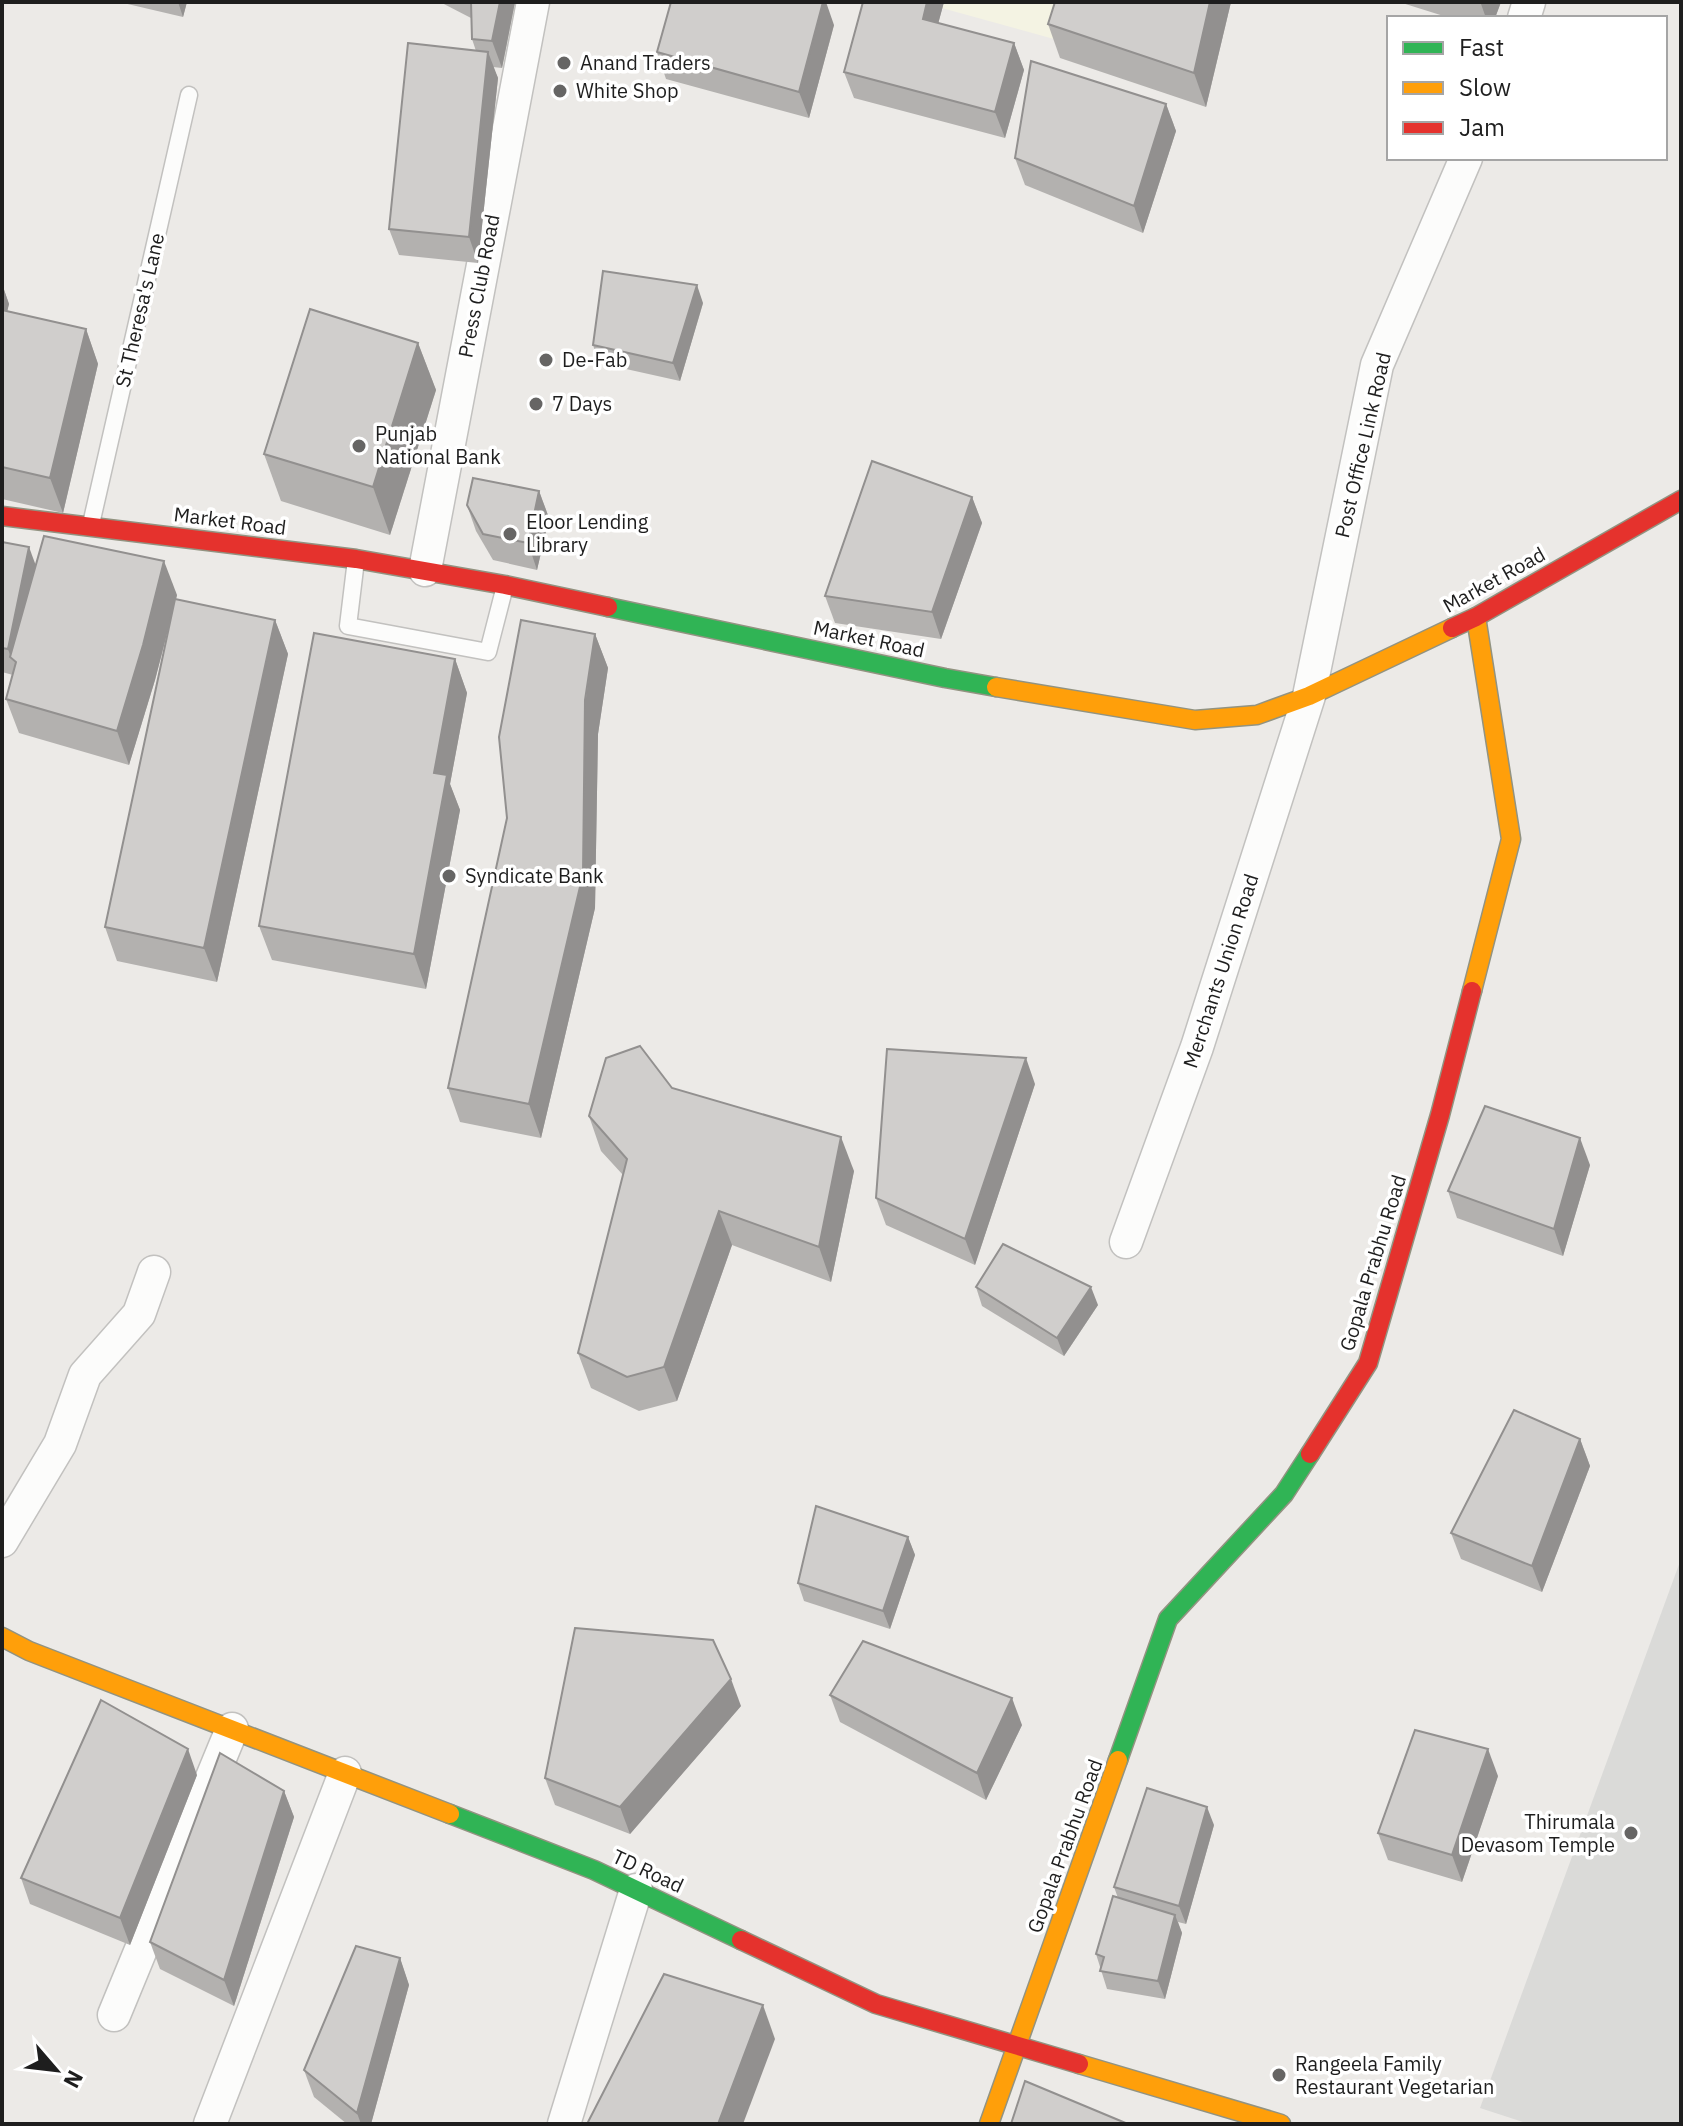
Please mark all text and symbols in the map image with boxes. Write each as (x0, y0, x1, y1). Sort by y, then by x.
legend (1387, 16, 1667, 160)
text: Fast (1459, 31, 1504, 63)
place label: Anand Traders (580, 49, 711, 76)
marker: Anand Traders (555, 54, 573, 72)
text: Slow (1459, 71, 1511, 103)
place label: White Shop (576, 77, 679, 104)
marker: White Shop (551, 82, 569, 100)
text: Jam (1459, 111, 1505, 143)
street label: Press Club Road (451, 212, 506, 360)
street label: St Theresa's Lane (109, 230, 170, 390)
place label: De-Fab (562, 346, 627, 373)
street label: Post Office Link Road (1328, 350, 1397, 540)
marker: De-Fab (537, 351, 555, 369)
place label: 7 Days (552, 390, 612, 417)
marker: 7 Days (527, 395, 545, 413)
place label: Punjab National Bank (375, 420, 501, 470)
marker: Punjab National Bank (350, 437, 368, 455)
street label: Market Road (172, 500, 288, 541)
place label: Eloor Lending Library (526, 508, 649, 558)
marker: Eloor Lending Library (501, 525, 519, 543)
street label: Market Road (1438, 540, 1550, 619)
street label: Market Road (811, 614, 927, 663)
place label: Syndicate Bank (465, 862, 604, 889)
marker: Syndicate Bank (440, 867, 458, 885)
street label: Merchants Union Road (1176, 870, 1265, 1071)
street label: Gopala Prabhu Road (1333, 1171, 1412, 1354)
street label: Gopala Prabhu Road (1021, 1755, 1109, 1936)
place label: Thirumala Devasom Temple (1461, 1808, 1615, 1858)
marker: Thirumala Devasom Temple (1622, 1824, 1640, 1842)
street label: TD Road (608, 1842, 688, 1899)
north arrow (16, 2030, 96, 2110)
place label: Rangeela Family Restaurant Vegetarian (1295, 2050, 1494, 2100)
text: N (58, 2066, 91, 2093)
marker: Rangeela Family Restaurant Vegetarian (1270, 2066, 1288, 2084)

